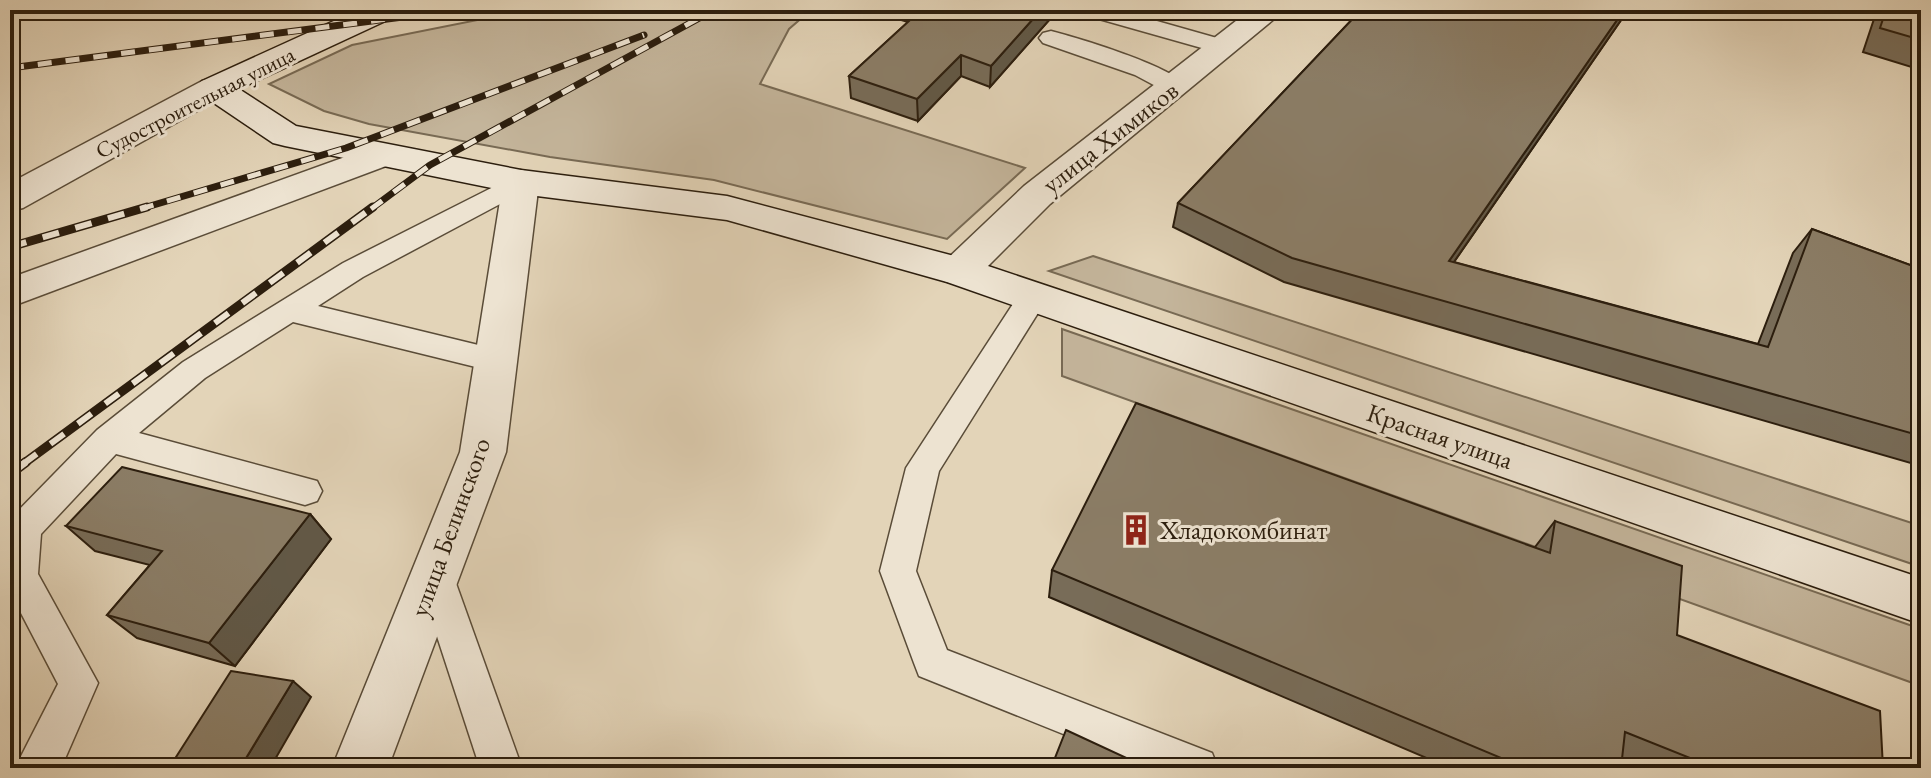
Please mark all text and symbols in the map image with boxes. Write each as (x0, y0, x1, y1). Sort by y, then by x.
street label: Судостроительная улица (91, 39, 300, 165)
street label: улица Химиков (1035, 73, 1185, 201)
street label: Красная улица (1363, 395, 1518, 477)
street label: улица Белинского (402, 433, 498, 621)
building icon: Хладокомбинат (1119, 513, 1153, 547)
place label: Хладокомбинат (1159, 513, 1328, 547)

